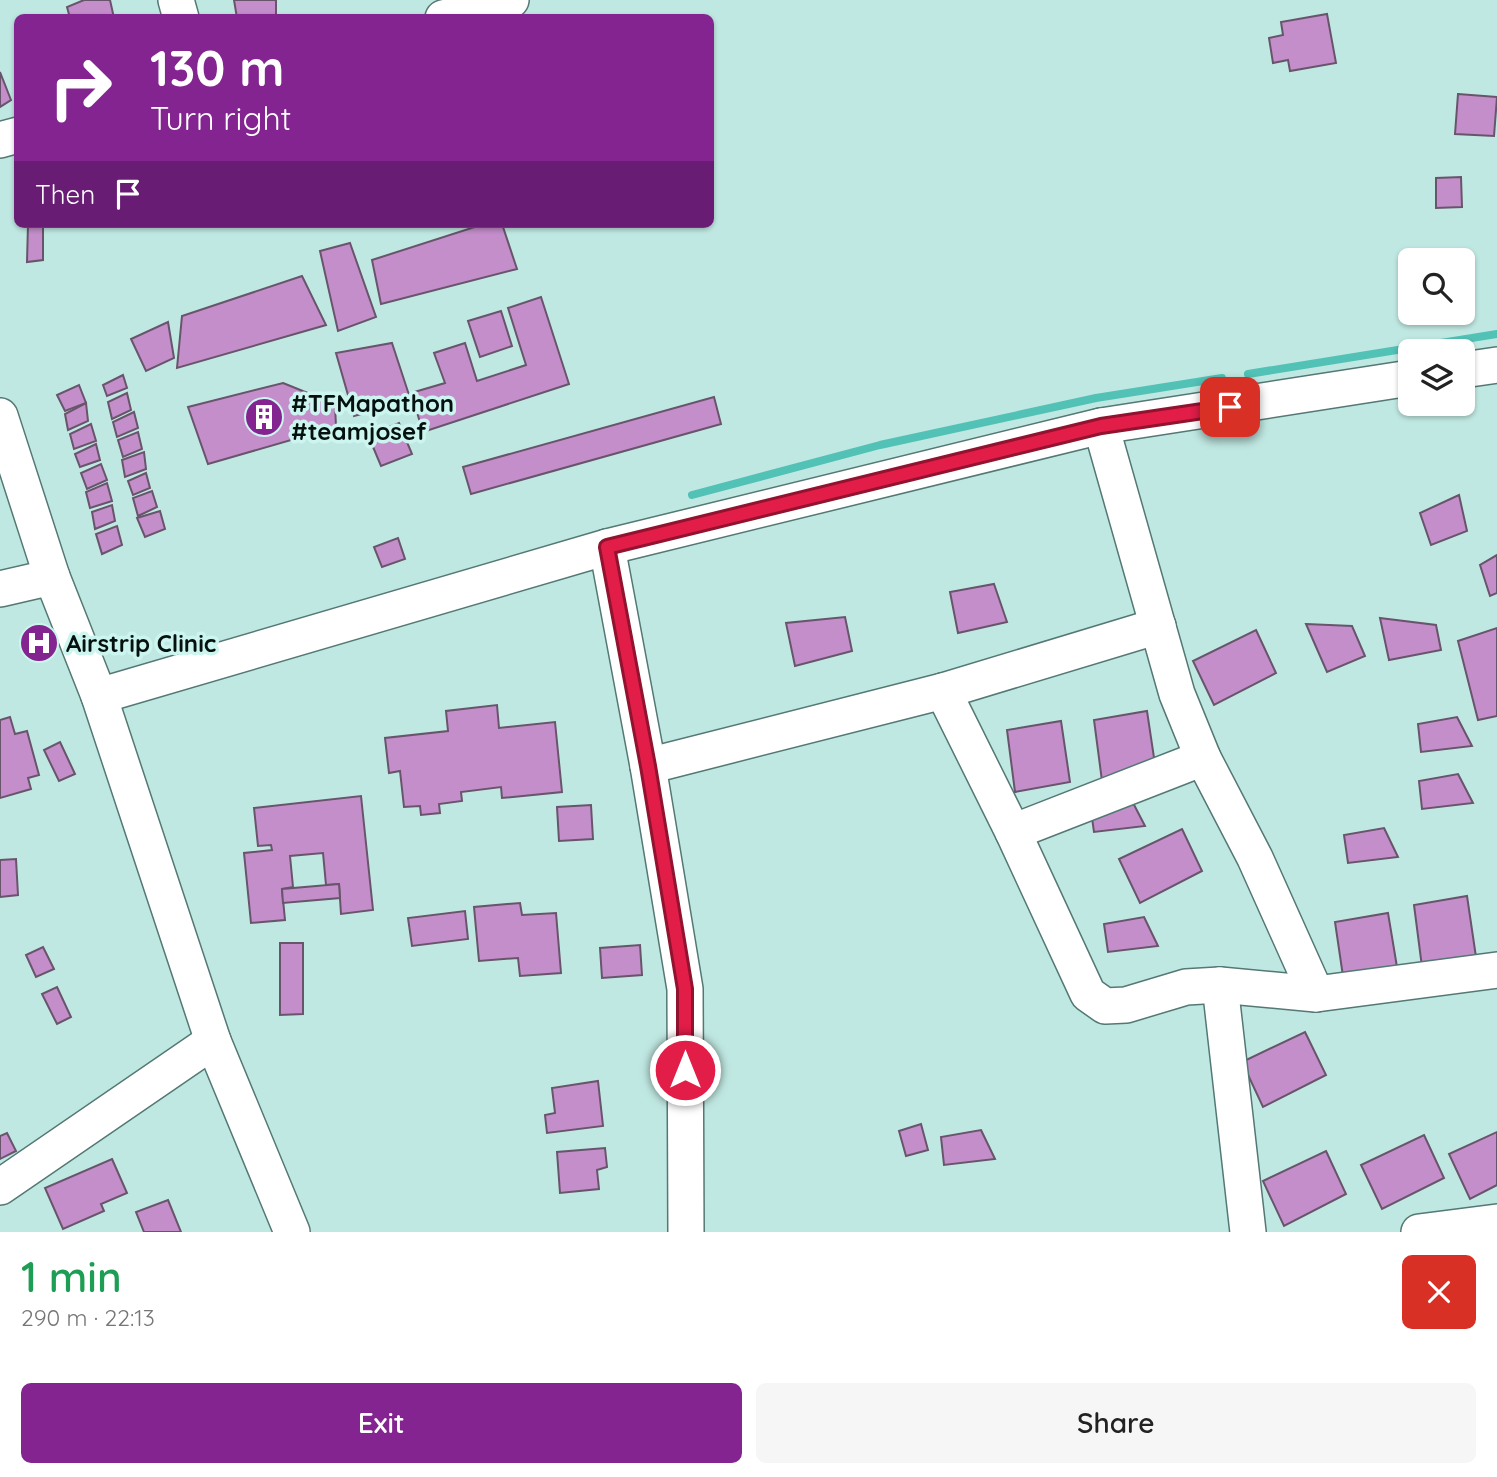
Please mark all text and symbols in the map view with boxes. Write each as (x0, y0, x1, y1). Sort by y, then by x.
text: 130 m (150, 37, 284, 98)
icon: right (35, 42, 126, 133)
text: Turn right (150, 98, 291, 138)
icon: arrive (109, 175, 147, 213)
text: Then (35, 178, 95, 211)
map controls (1398, 248, 1475, 416)
button: search (1398, 248, 1475, 325)
button: layers (1398, 339, 1475, 416)
pin (1200, 377, 1260, 437)
place label: #TFMapathon #teamjosef (291, 388, 454, 446)
icon: arrive (1211, 388, 1249, 426)
building icon: #TFMapathon #teamjosef (243, 396, 285, 438)
hospital icon: Airstrip Clinic (18, 622, 60, 664)
place label: Airstrip Clinic (66, 628, 216, 658)
position arrow (648, 1033, 722, 1107)
text: 1 min (21, 1250, 122, 1303)
button: close (1402, 1255, 1476, 1329)
text: 290 m · 22:13 (21, 1303, 155, 1332)
button: Exit (21, 1383, 742, 1463)
button: Share (756, 1383, 1476, 1463)

